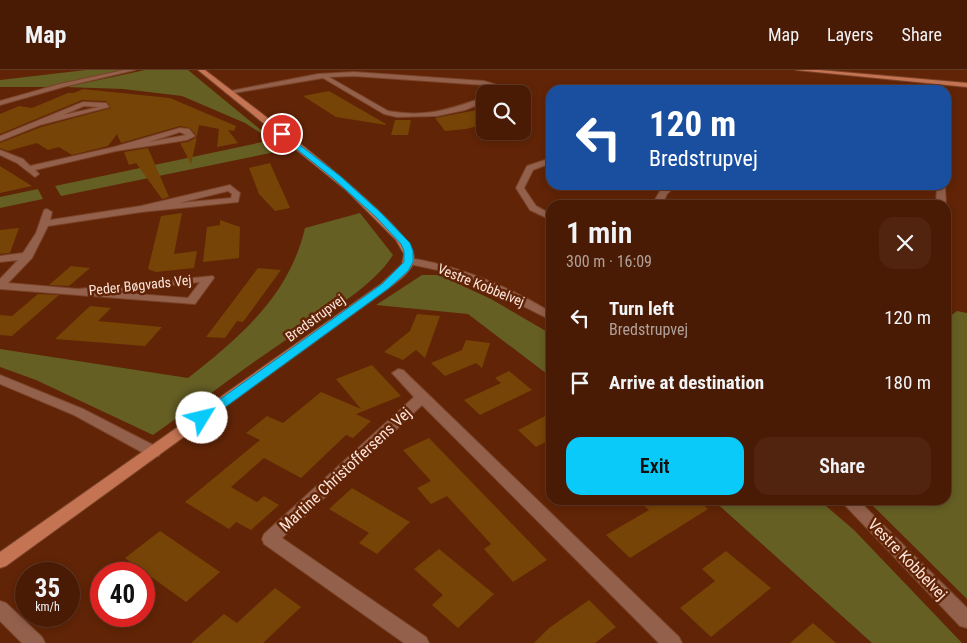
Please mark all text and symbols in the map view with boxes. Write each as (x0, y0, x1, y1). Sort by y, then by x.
text: Map (25, 21, 66, 49)
text: Map (768, 24, 799, 45)
text: Layers (827, 24, 874, 45)
text: Share (902, 24, 942, 45)
map controls (476, 85, 531, 140)
button: search (476, 85, 531, 140)
text: 120 m (649, 104, 736, 145)
icon: left (566, 105, 631, 170)
pin (261, 113, 303, 155)
icon: arrive (268, 120, 296, 148)
text: Bredstrupvej (649, 146, 758, 171)
text: 1 min (566, 215, 632, 250)
button: close (879, 217, 931, 269)
text: 300 m · 16:09 (566, 252, 652, 271)
street label: Vestre Kobbelvej (435, 260, 527, 310)
street label: Peder Bøgvads Vej (88, 272, 192, 298)
street label: Bredstrupvej (282, 291, 348, 345)
text: Turn left (609, 297, 674, 320)
icon: left (566, 304, 594, 332)
text: 120 m (884, 306, 931, 329)
text: Bredstrupvej (609, 320, 688, 339)
icon: arrive (566, 369, 594, 397)
text: Arrive at destination (609, 371, 764, 394)
text: 180 m (884, 371, 931, 394)
position arrow (175, 391, 227, 443)
street label: Martine Christoffersens Vej (276, 403, 415, 535)
button: Exit (566, 437, 744, 495)
button: Share (754, 437, 931, 495)
street label: Vestre Kobbelvej (864, 515, 951, 604)
speed limit sign: 40 (90, 562, 155, 627)
text: 35 (35, 574, 60, 603)
text: km/h (35, 600, 60, 614)

